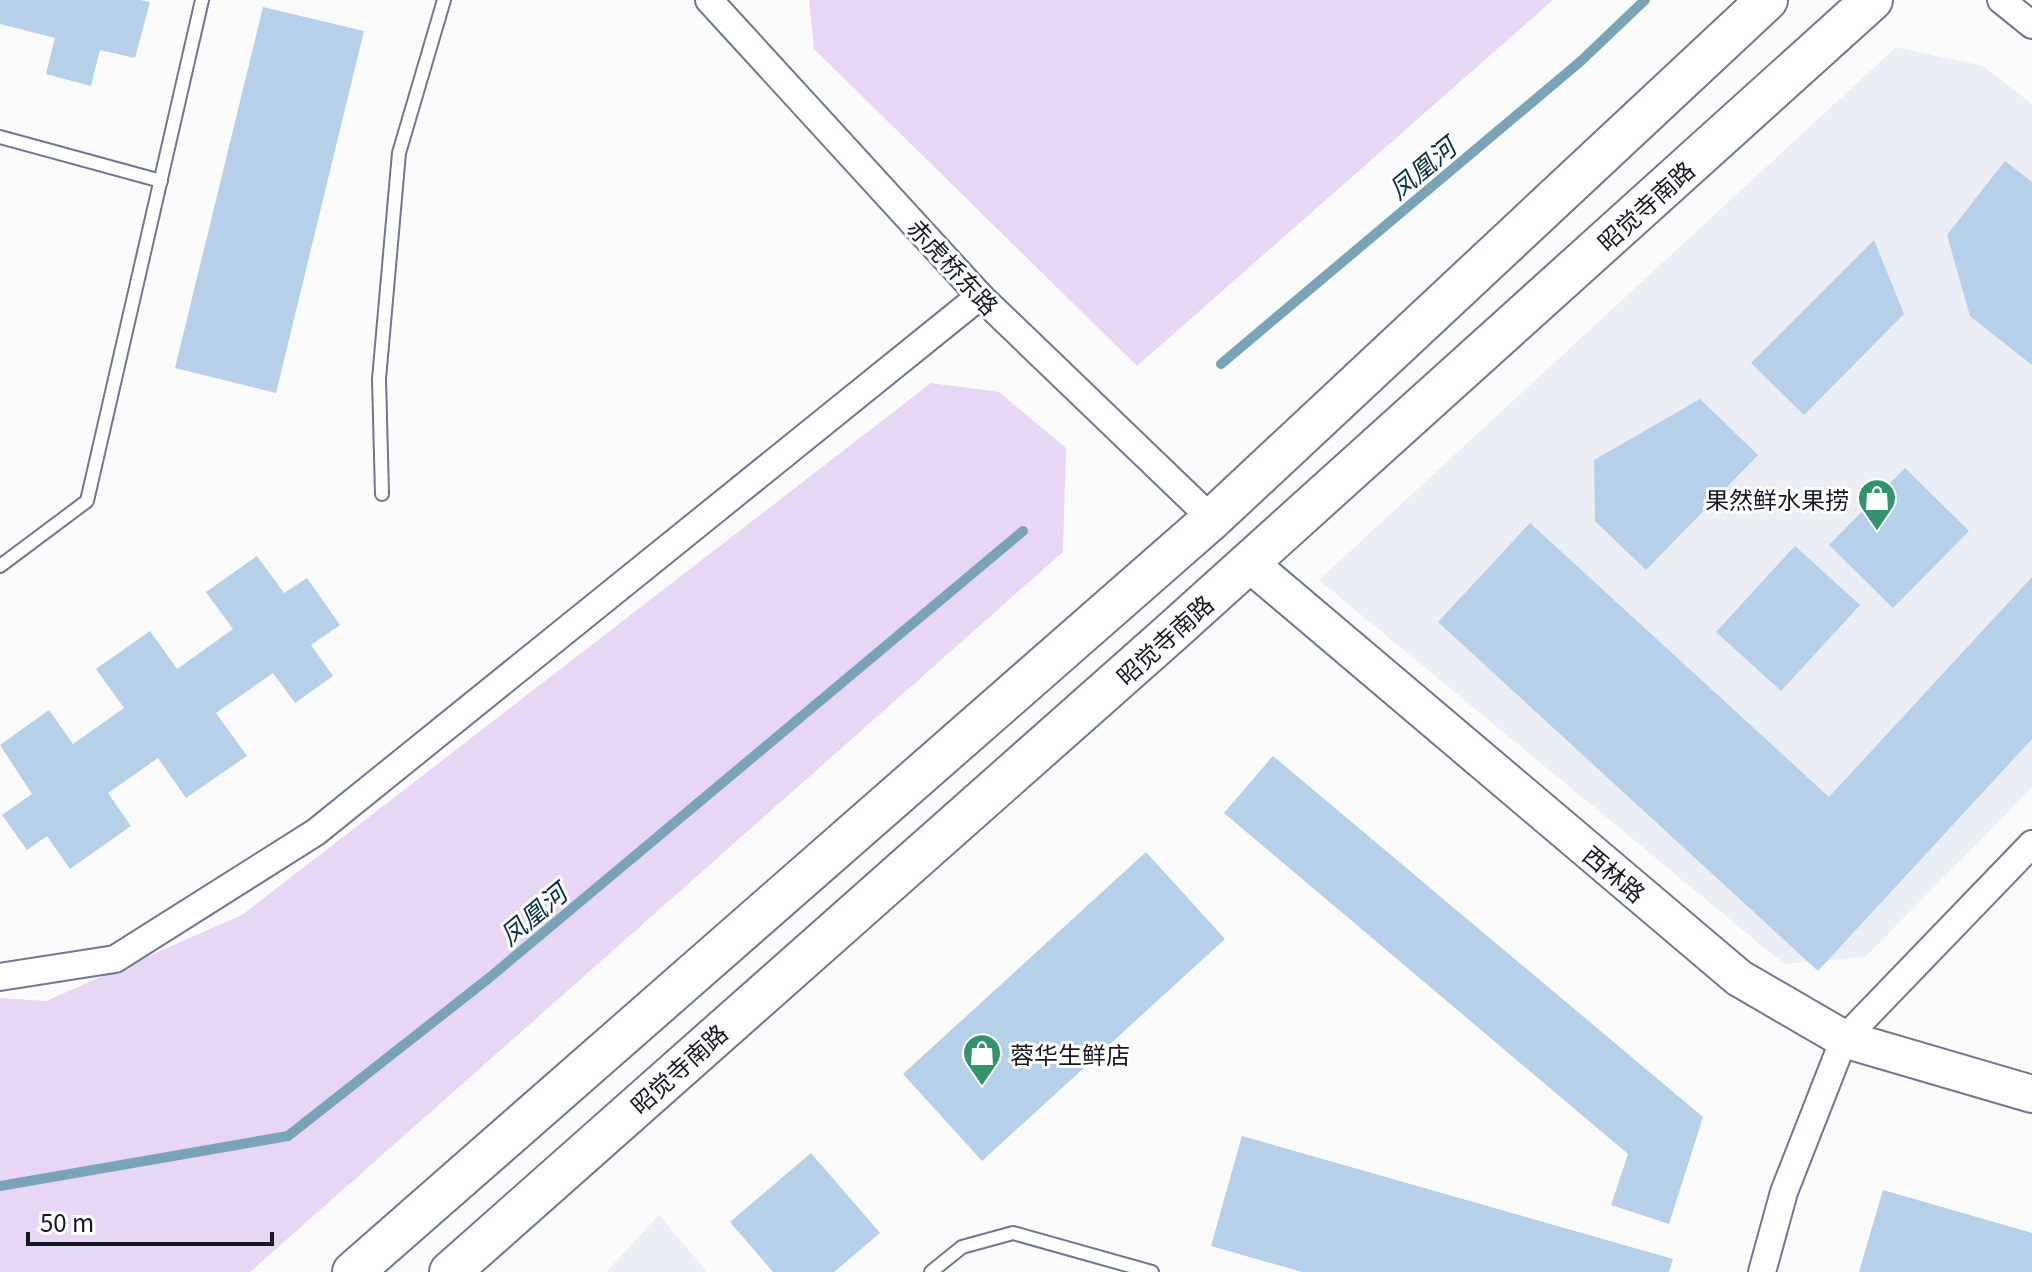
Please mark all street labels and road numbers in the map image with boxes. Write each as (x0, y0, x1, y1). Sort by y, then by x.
street label: 昭觉寺南路 (1589, 152, 1701, 258)
street label: 赤虎桥东路 (900, 210, 1008, 322)
street label: 昭觉寺南路 (1108, 586, 1220, 692)
street label: 西林路 (1576, 836, 1654, 910)
street label: 昭觉寺南路 (622, 1015, 734, 1121)

